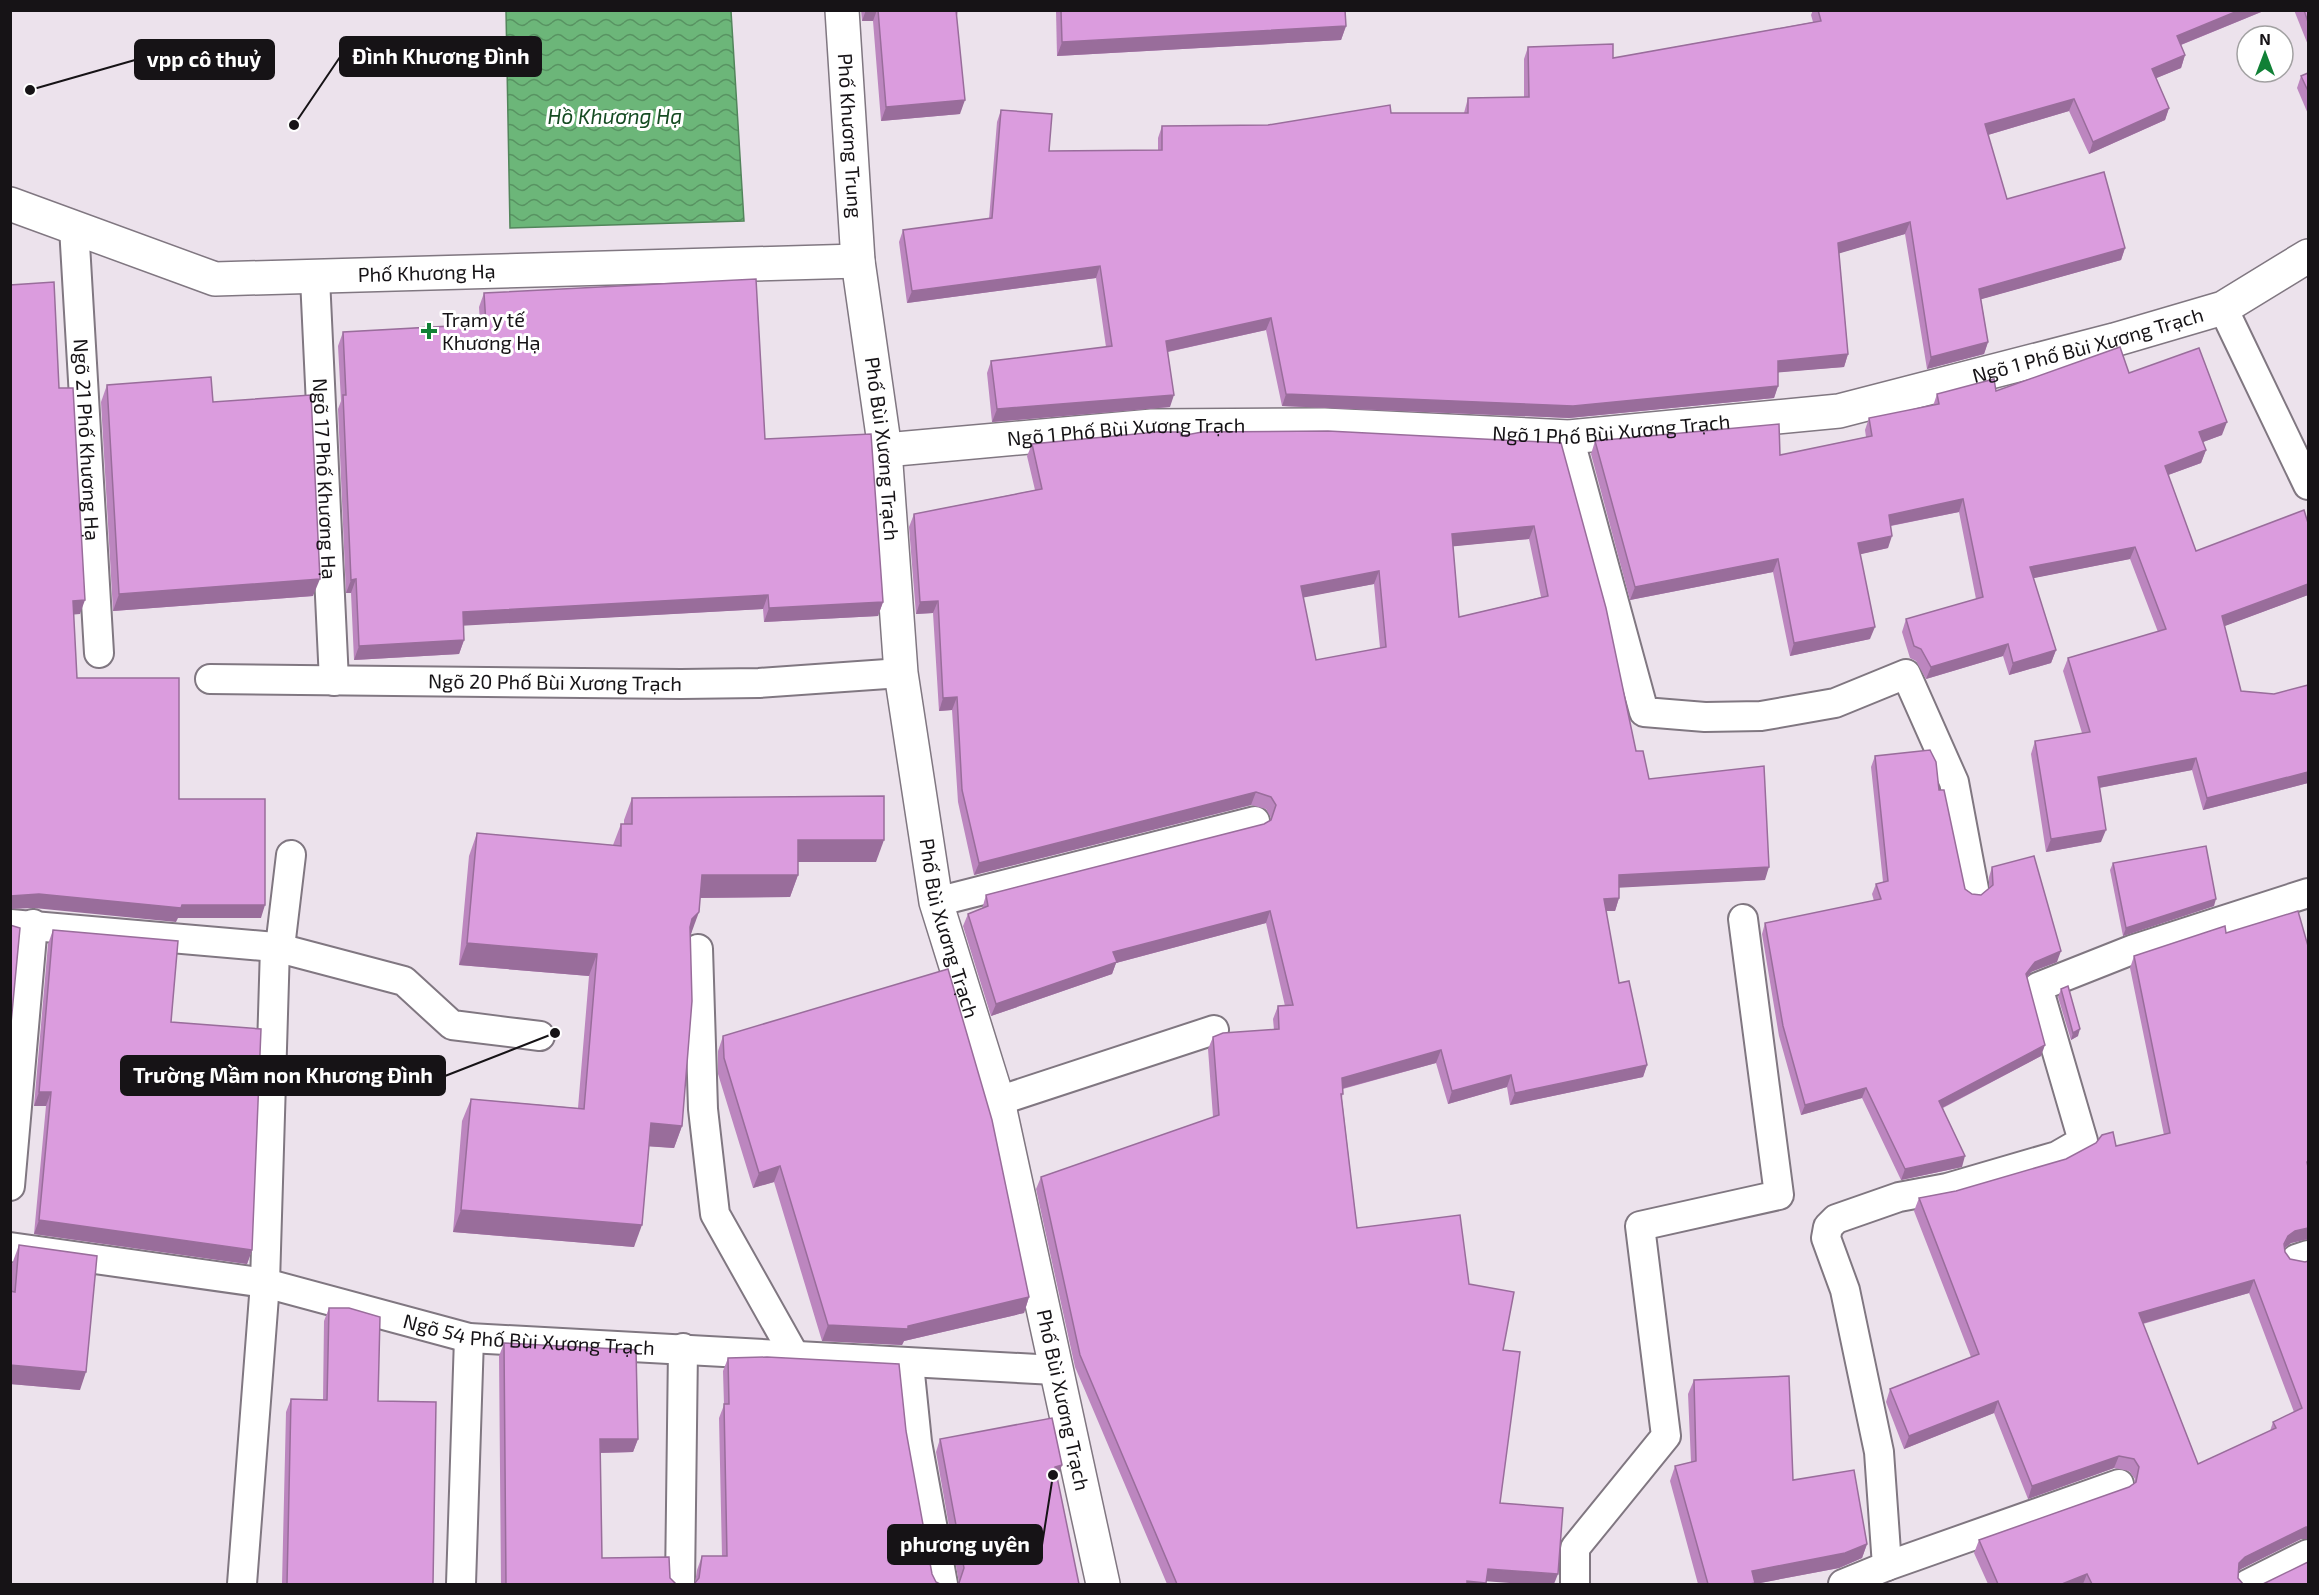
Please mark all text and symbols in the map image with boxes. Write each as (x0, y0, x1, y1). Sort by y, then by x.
north arrow (2235, 24, 2295, 84)
text: N (2259, 29, 2271, 48)
callout: Đình Khương Đình (340, 37, 541, 76)
callout: vpp cô thuỷ (135, 40, 274, 79)
text: Đình Khương Đình (352, 43, 530, 68)
text: vpp cô thuỷ (147, 46, 261, 72)
street label: Phố Khương Trung (834, 53, 868, 219)
water label: Hồ Khương Hạ (548, 103, 682, 128)
street label: Phố Khương Hạ (357, 258, 496, 286)
street label: Ngõ 1 Phố Bùi Xương Trạch (1969, 301, 2206, 387)
place label: Trạm y tế Khương Hạ (442, 307, 541, 354)
marker: Trạm y tế Khương Hạ (420, 322, 438, 340)
street label: Ngõ 21 Phố Khương Hạ (70, 338, 105, 541)
street label: Phố Bùi Xương Trạch (861, 355, 904, 542)
street label: Ngõ 17 Phố Khương Hạ (309, 377, 342, 580)
street label: Ngõ 1 Phố Bùi Xương Trạch (1492, 409, 1731, 448)
street label: Ngõ 1 Phố Bùi Xương Trạch (1006, 412, 1245, 450)
street label: Ngõ 20 Phố Bùi Xương Trạch (428, 668, 682, 695)
street label: Phố Bùi Xương Trạch (915, 837, 984, 1021)
callout: Trường Mầm non Khương Đình (121, 1056, 445, 1095)
text: Trường Mầm non Khương Đình (133, 1062, 433, 1087)
street label: Phố Bùi Xương Trạch (1033, 1307, 1095, 1493)
street label: Ngõ 54 Phố Bùi Xương Trạch (401, 1308, 655, 1359)
callout: phương uyên (888, 1525, 1042, 1564)
text: phương uyên (900, 1531, 1030, 1557)

